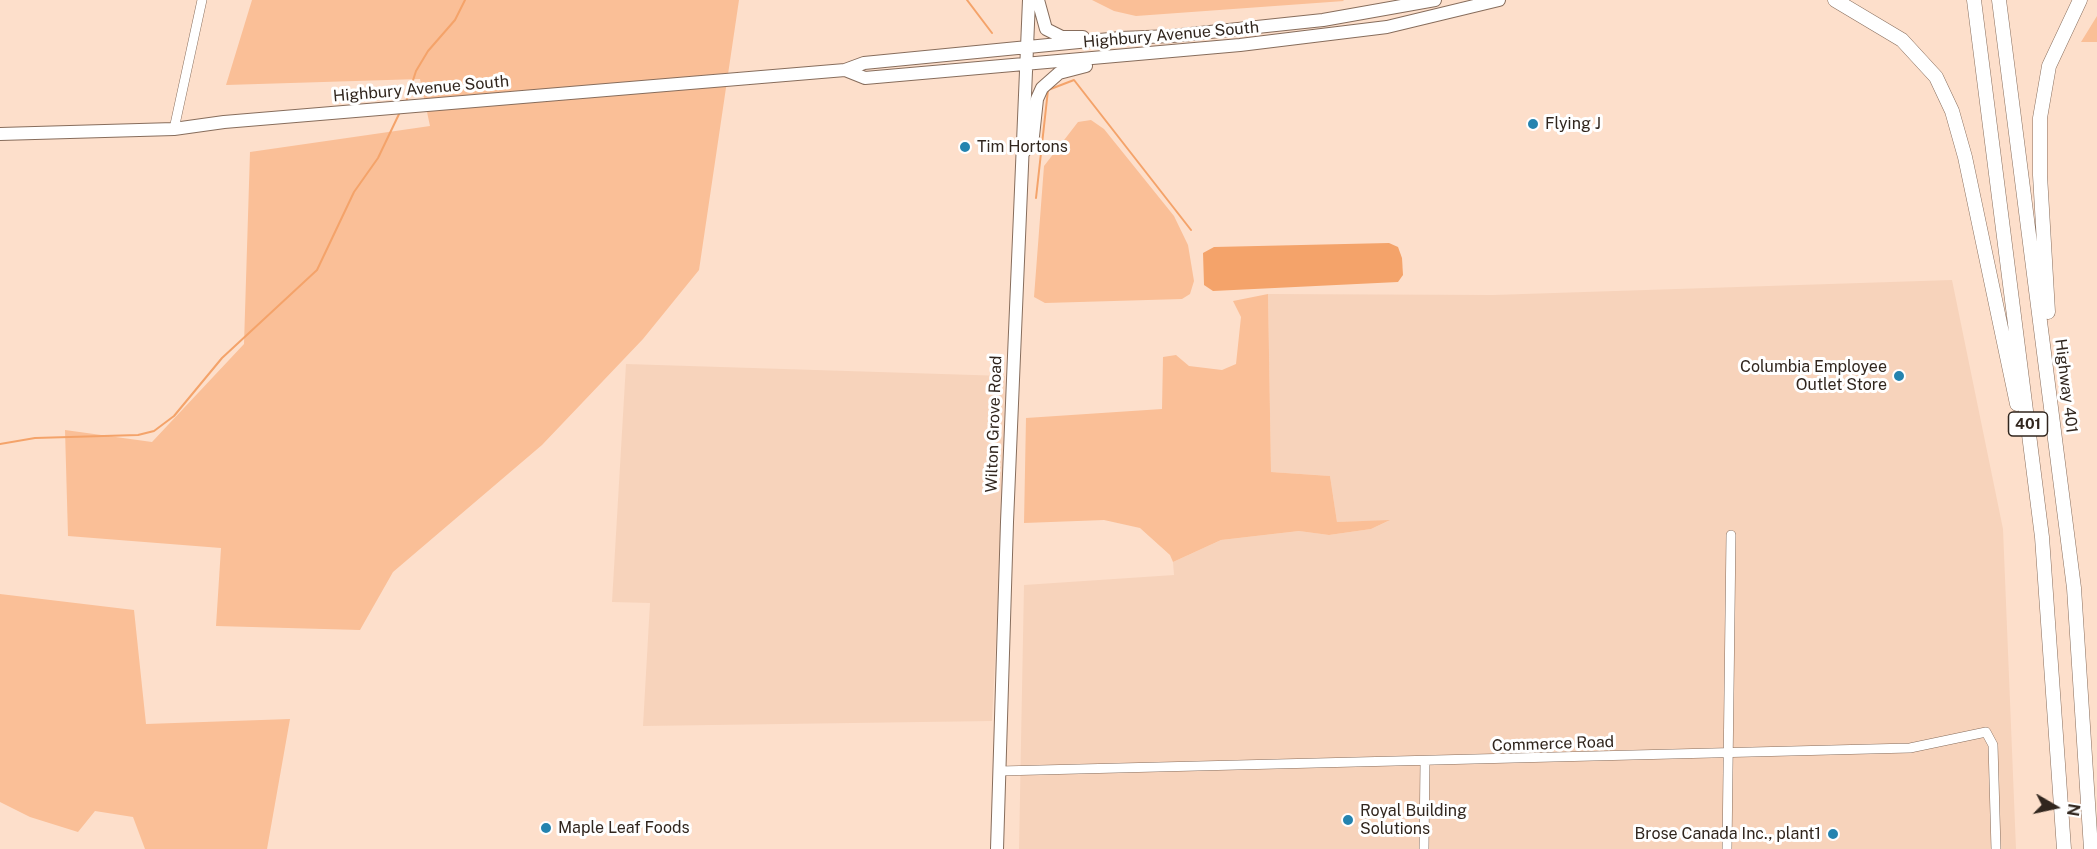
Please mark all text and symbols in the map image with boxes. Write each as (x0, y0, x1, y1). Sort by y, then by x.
street label: Highbury Avenue South (1082, 18, 1260, 52)
street label: Highbury Avenue South (332, 72, 510, 106)
place label: Flying J (1545, 114, 1601, 134)
marker: Flying J (1526, 117, 1540, 131)
place label: Tim Hortons (977, 137, 1068, 157)
marker: Tim Hortons (958, 140, 972, 154)
street label: Highway 401 (2051, 338, 2081, 434)
street label: Wilton Grove Road (982, 355, 1006, 493)
place label: Columbia Employee Outlet Store (1740, 357, 1887, 395)
marker: Columbia Employee Outlet Store (1892, 369, 1906, 383)
road number: 401 (2008, 412, 2048, 436)
street label: Commerce Road (1492, 732, 1614, 756)
north arrow (2025, 777, 2085, 837)
place label: Royal Building Solutions (1360, 801, 1467, 839)
text: N (2063, 802, 2084, 818)
marker: Royal Building Solutions (1341, 813, 1355, 827)
place label: Maple Leaf Foods (558, 818, 690, 838)
marker: Maple Leaf Foods (539, 821, 553, 835)
place label: Brose Canada Inc., plant1 (1635, 824, 1821, 844)
marker: Brose Canada Inc., plant1 (1826, 827, 1840, 841)

